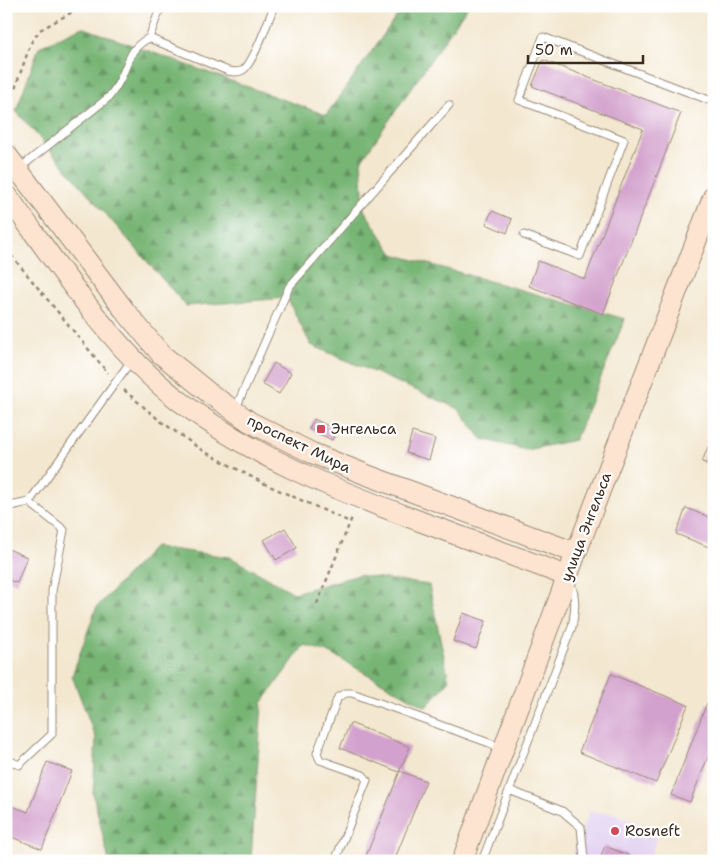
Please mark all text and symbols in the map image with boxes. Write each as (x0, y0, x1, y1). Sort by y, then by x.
scale bar (528, 32, 642, 64)
text: 50 m (535, 40, 573, 60)
street label: проспект Мира (244, 410, 355, 478)
place label: Энгельса (331, 419, 397, 439)
marker: Энгельса (315, 423, 327, 435)
street label: улица Энгельса (556, 469, 616, 585)
place label: Rosneft (625, 821, 680, 841)
marker: Rosneft (609, 825, 621, 837)

